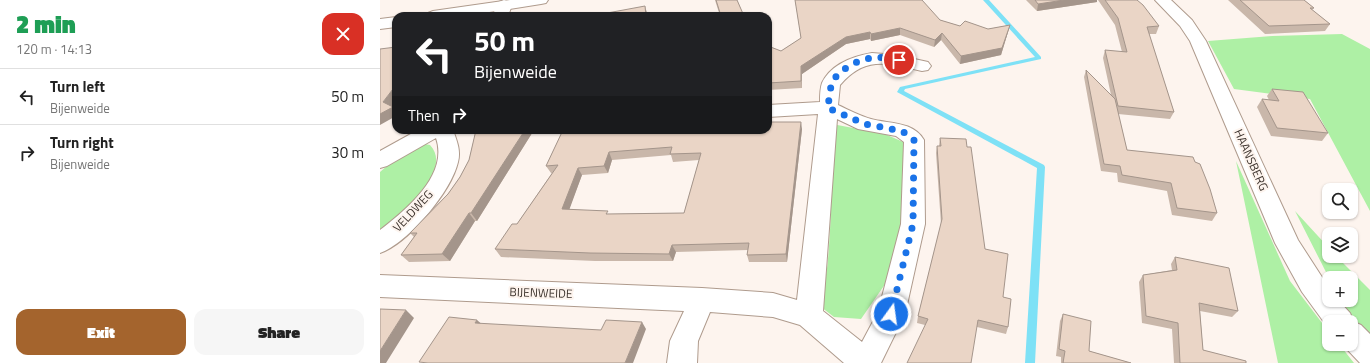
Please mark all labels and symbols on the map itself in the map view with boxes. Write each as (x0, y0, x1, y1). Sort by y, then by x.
pin (882, 43, 916, 77)
street label: HAANSBERG (1229, 126, 1274, 194)
street label: VELDWEG (388, 185, 437, 236)
street label: BIJENWEIDE (509, 282, 573, 303)
position arrow (870, 293, 912, 335)

